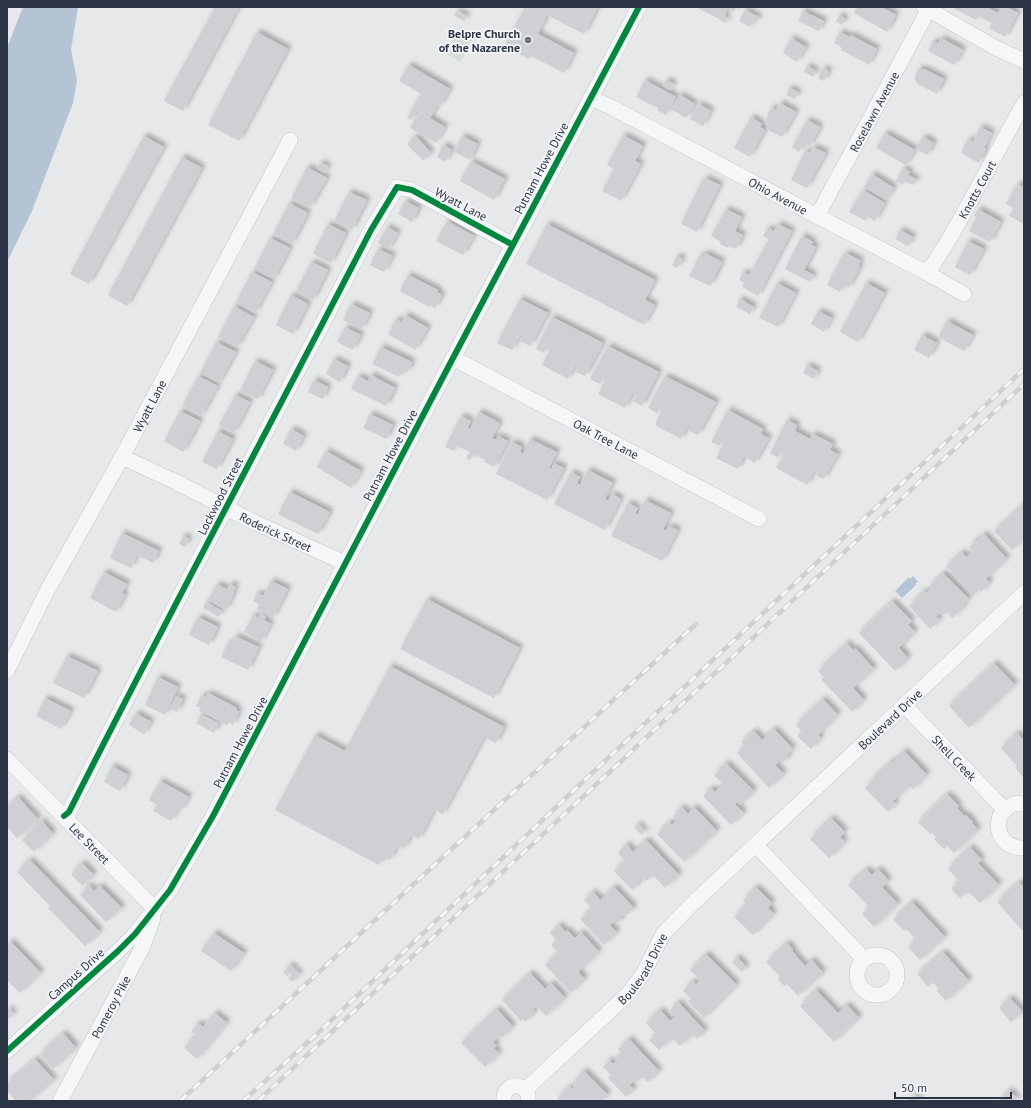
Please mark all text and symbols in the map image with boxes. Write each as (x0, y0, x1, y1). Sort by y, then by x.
place label: Belpre Church of the Nazarene (439, 26, 520, 55)
marker: Belpre Church of the Nazarene (523, 35, 533, 45)
street label: Roselawn Avenue (846, 69, 902, 154)
street label: Putnam Howe Drive (511, 120, 571, 216)
street label: Knotts Court (955, 158, 999, 221)
street label: Ohio Avenue (746, 174, 810, 217)
street label: Wyatt Lane (432, 184, 490, 224)
street label: Wyatt Lane (129, 377, 169, 435)
street label: Putnam Howe Drive (360, 407, 420, 503)
street label: Oak Tree Lane (571, 415, 641, 462)
street label: Lockwood Street (194, 455, 246, 537)
street label: Roderick Street (237, 508, 314, 555)
street label: Boulevard Drive (855, 685, 925, 752)
street label: Putnam Howe Drive (210, 694, 270, 790)
street label: Shell Creek (929, 732, 980, 784)
street label: Lee Street (66, 819, 113, 867)
street label: Boulevard Drive (614, 930, 670, 1007)
street label: Campus Drive (45, 945, 107, 1003)
street label: Pomeroy Pike (88, 973, 133, 1041)
scale bar (895, 1074, 1011, 1100)
text: 50 m (901, 1080, 927, 1095)

